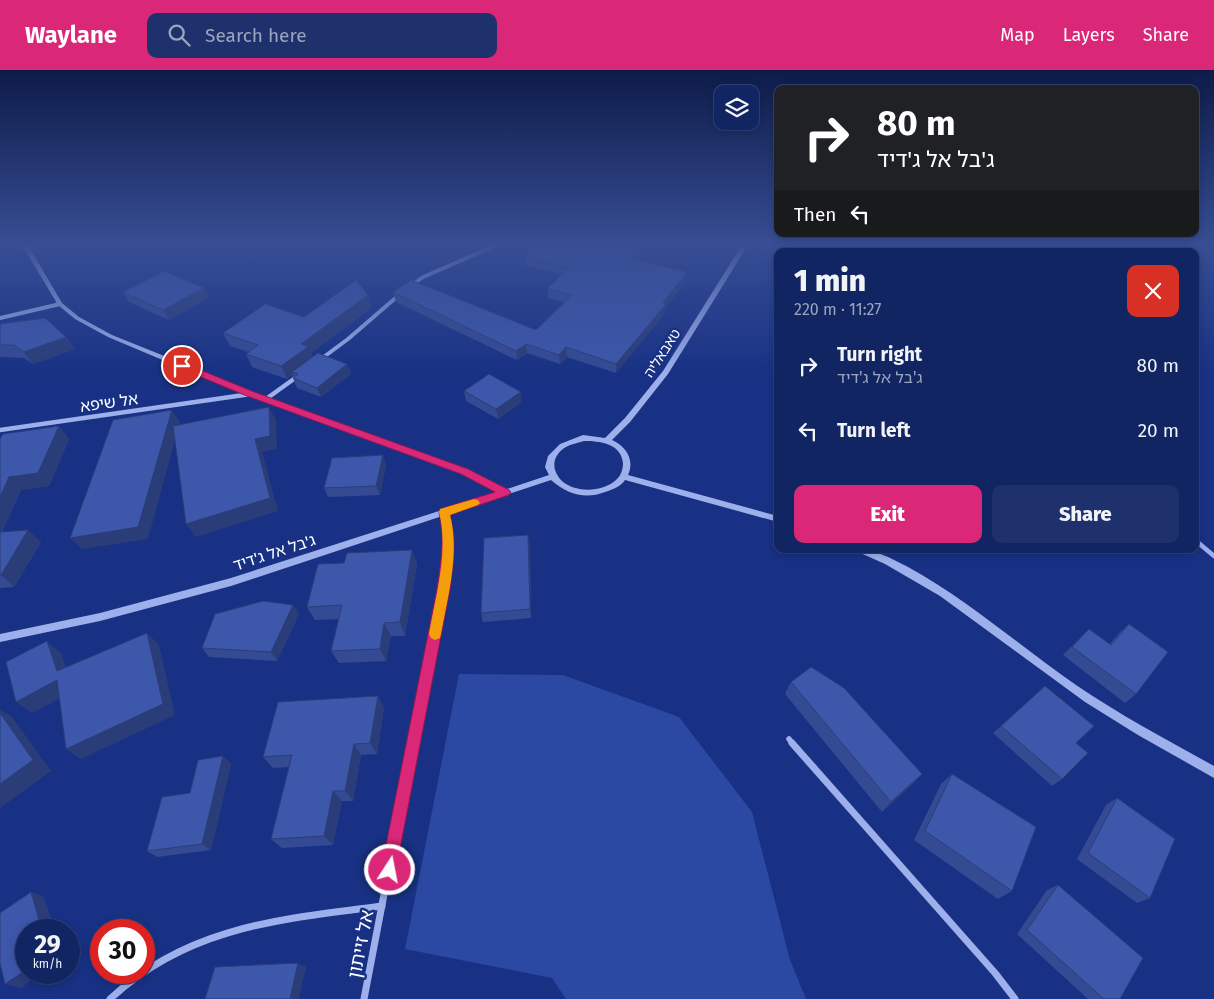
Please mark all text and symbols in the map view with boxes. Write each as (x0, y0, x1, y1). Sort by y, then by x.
search box (147, 13, 497, 58)
text: Waylane (25, 21, 117, 49)
icon: search (165, 21, 193, 49)
text: Search here (205, 24, 307, 47)
text: Map (1000, 24, 1035, 46)
text: Layers (1063, 24, 1115, 46)
text: Share (1143, 24, 1189, 46)
map controls (714, 85, 759, 130)
button: layers (714, 85, 759, 130)
text: 80 m (877, 102, 956, 144)
icon: right (794, 105, 859, 170)
text: ג'בל אל ג'דיד (877, 146, 994, 173)
icon: left (846, 200, 874, 228)
text: Then (794, 203, 836, 226)
text: 1 min (794, 263, 866, 299)
button: close (1127, 265, 1179, 317)
text: 220 m · 11:27 (794, 300, 881, 319)
street label: טאבאליה (640, 326, 684, 381)
text: Turn right (837, 343, 922, 366)
pin (161, 345, 203, 387)
icon: arrive (168, 352, 196, 380)
icon: right (794, 352, 822, 380)
text: 80 m (1137, 354, 1179, 377)
text: ג'בל אל ג'דיד (837, 368, 922, 387)
street label: אל שיפא (79, 389, 139, 416)
icon: left (794, 417, 822, 445)
text: Turn left (837, 419, 911, 442)
text: 20 m (1138, 419, 1179, 442)
button: Exit (794, 485, 982, 543)
button: Share (992, 485, 1179, 543)
street label: ג'בל אל ג'דיד (231, 530, 318, 575)
position arrow (363, 843, 415, 895)
street label: אל זייתון (343, 908, 378, 980)
speed limit sign: 30 (90, 919, 155, 984)
text: 29 (34, 930, 61, 960)
text: km/h (33, 957, 62, 971)

